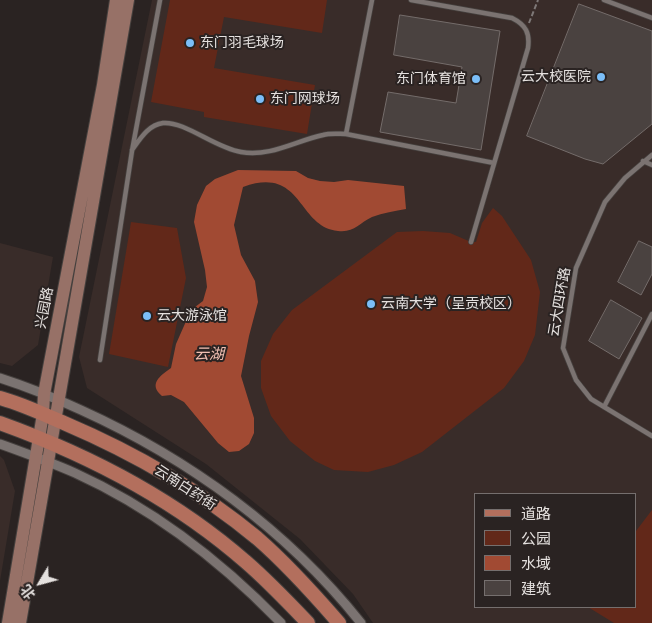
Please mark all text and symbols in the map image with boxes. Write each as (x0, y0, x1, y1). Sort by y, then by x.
place label: 东门羽毛球场 (200, 35, 284, 51)
marker: 东门羽毛球场 (184, 37, 196, 49)
place label: 云大校医院 (521, 69, 591, 85)
place label: 东门体育馆 (396, 71, 466, 87)
marker: 云大校医院 (595, 71, 607, 83)
marker: 东门体育馆 (470, 73, 482, 85)
place label: 东门网球场 (270, 91, 340, 107)
marker: 东门网球场 (254, 93, 266, 105)
street label: 云大四环路 (546, 266, 574, 338)
street label: 兴园路 (33, 286, 57, 330)
place label: 云南大学（呈贡校区） (381, 296, 521, 312)
marker: 云南大学（呈贡校区） (365, 298, 377, 310)
place label: 云大游泳馆 (157, 308, 227, 324)
marker: 云大游泳馆 (141, 310, 153, 322)
water label: 云湖 (194, 346, 224, 364)
street label: 云南白药街 (151, 462, 219, 514)
legend (474, 493, 637, 608)
text: 道路 (521, 505, 551, 522)
text: 公园 (521, 530, 551, 547)
text: 水域 (521, 555, 551, 572)
north arrow (15, 558, 65, 608)
text: 建筑 (521, 580, 551, 597)
text: 北 (17, 582, 39, 602)

